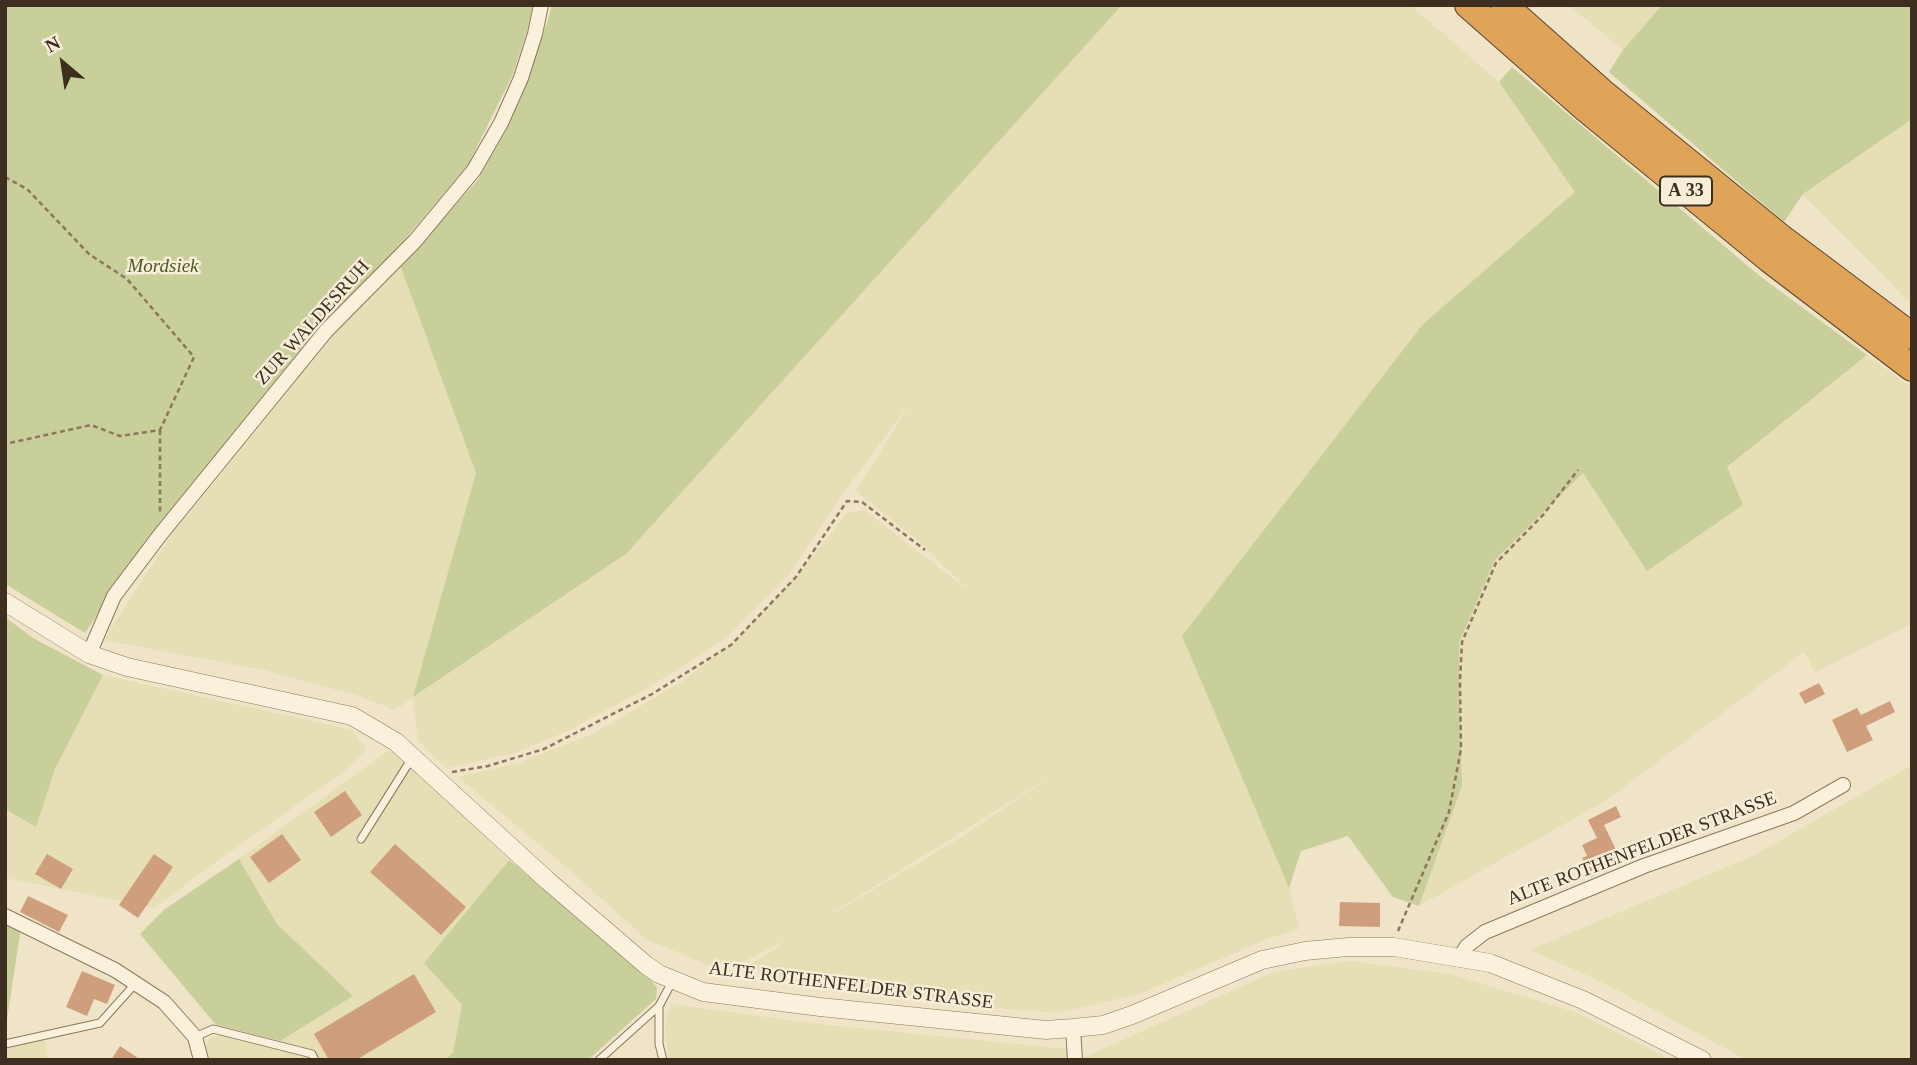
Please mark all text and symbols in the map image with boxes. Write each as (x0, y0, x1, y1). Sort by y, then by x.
north arrow (28, 28, 98, 98)
text: N (41, 32, 64, 57)
road number: A 33 (1660, 176, 1712, 206)
park label: Mordsiek (127, 256, 199, 278)
street label: ZUR WALDESRUH (251, 256, 375, 390)
street label: ALTE ROTHENFELDER STRASSE (1504, 787, 1780, 911)
street label: ALTE ROTHENFELDER STRASSE (707, 957, 995, 1015)

